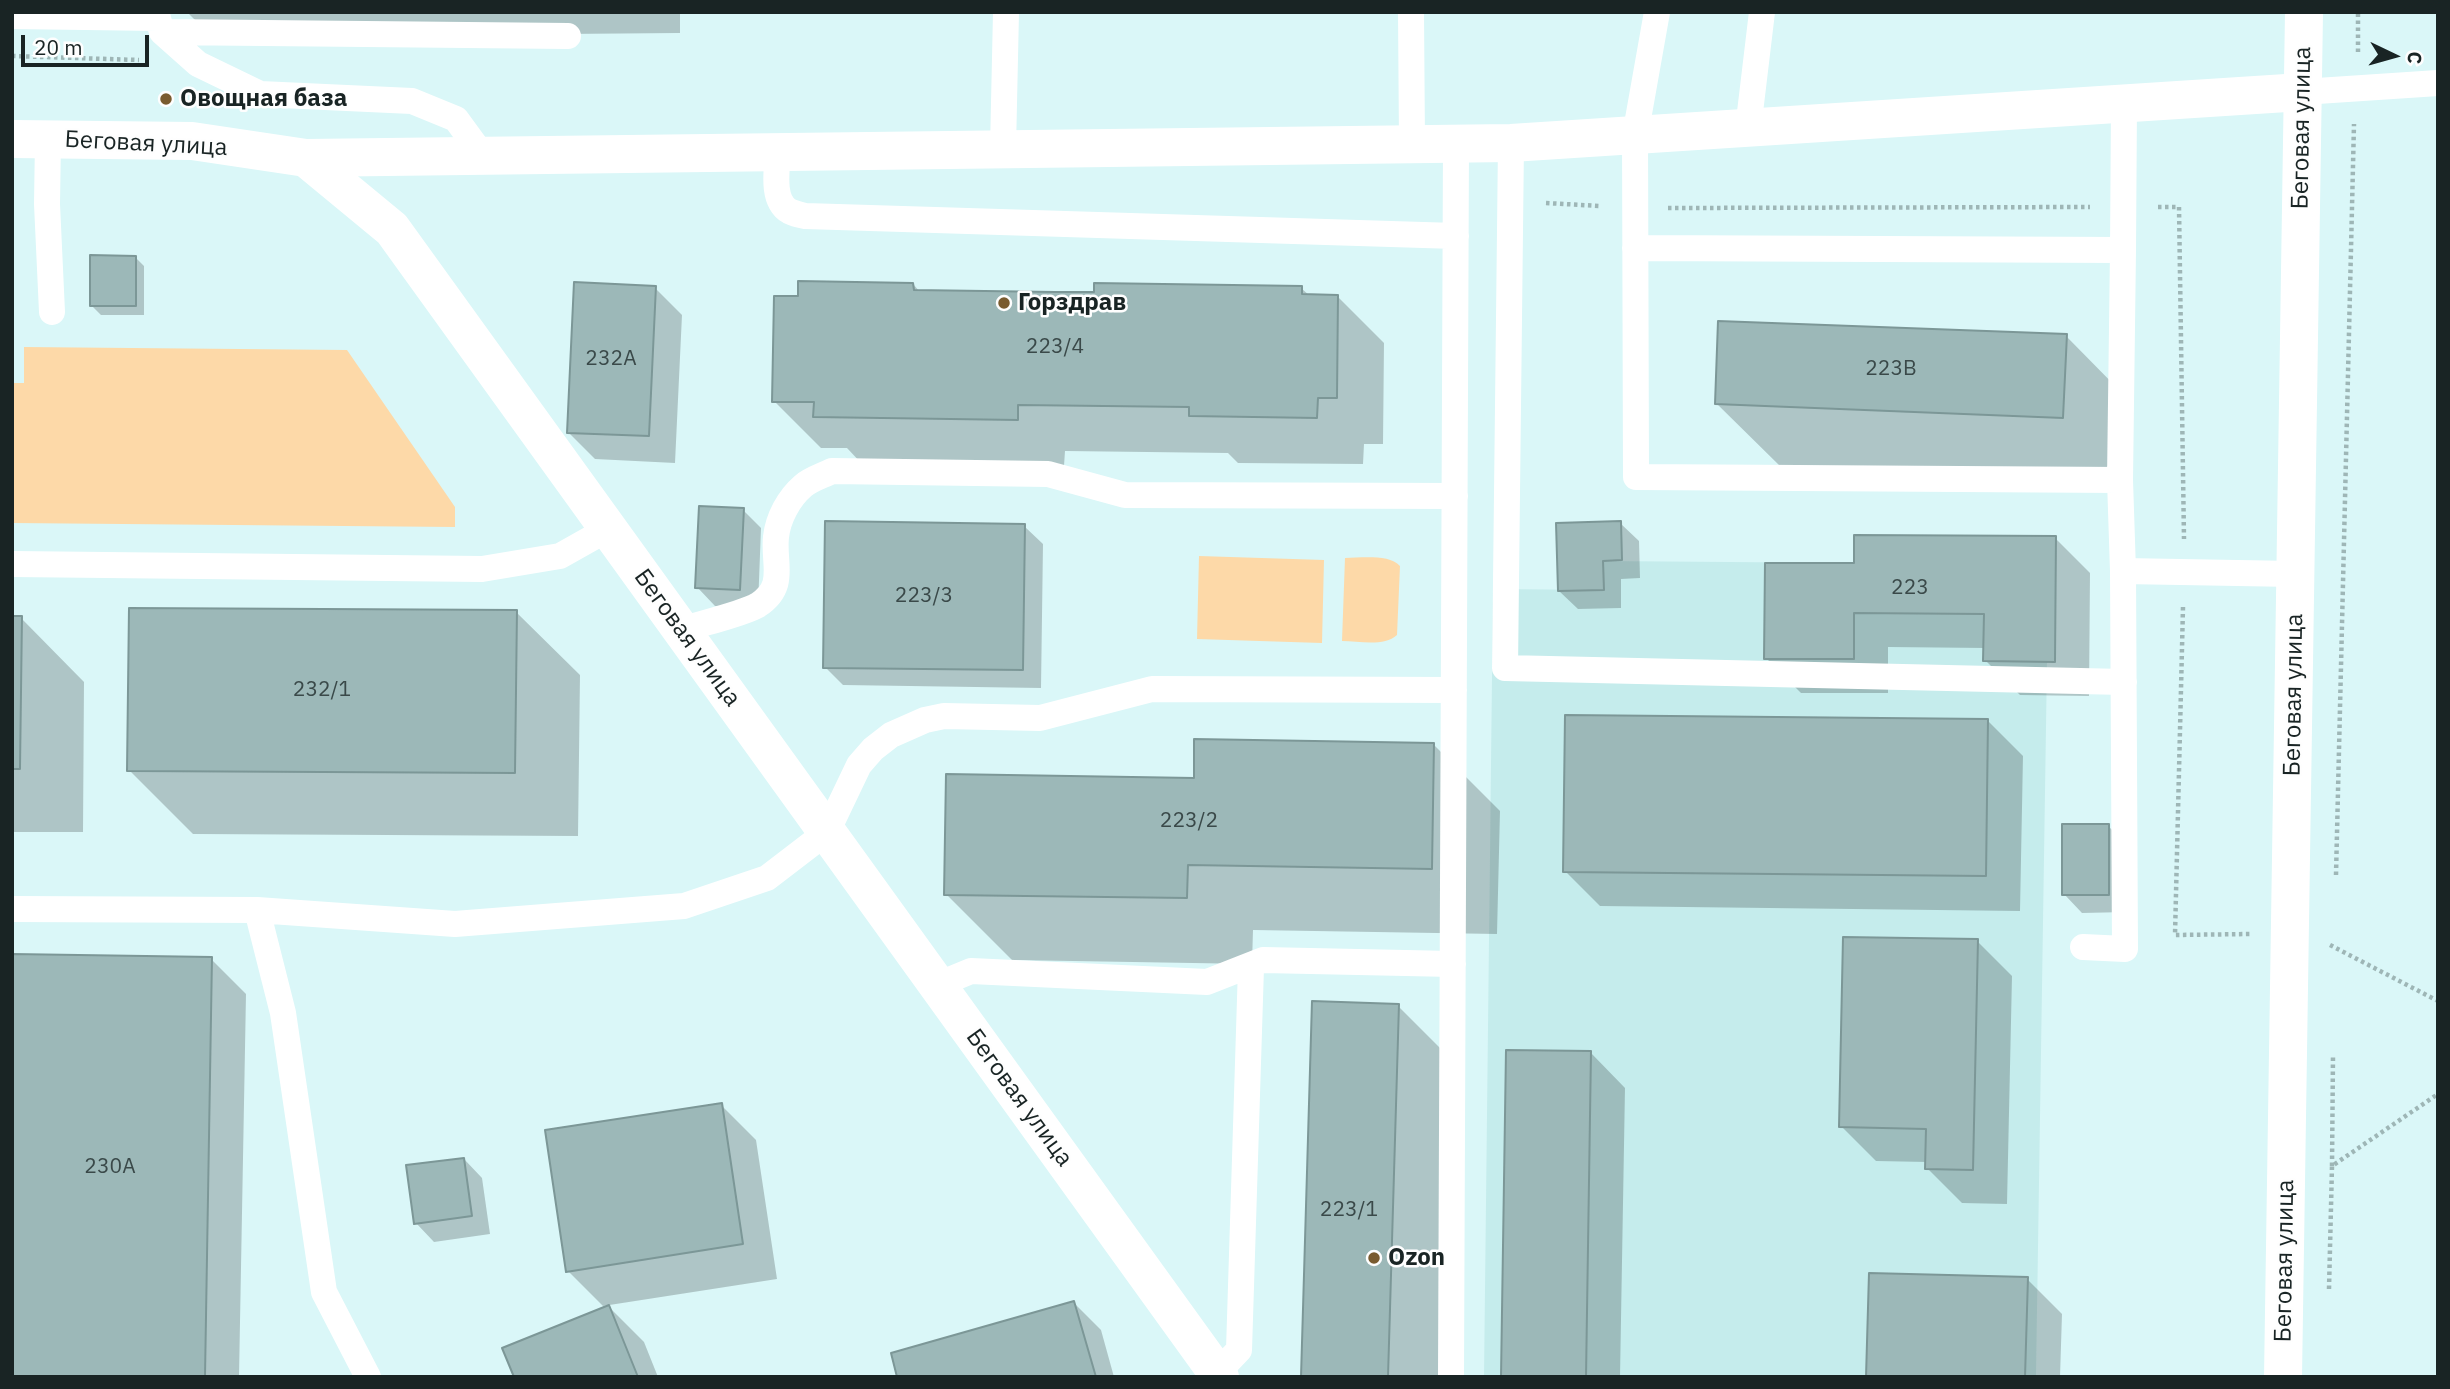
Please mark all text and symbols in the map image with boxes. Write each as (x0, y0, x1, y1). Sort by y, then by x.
scale bar (24, 21, 152, 65)
north arrow (2359, 21, 2429, 91)
text: 20 m (34, 33, 83, 61)
street label: Беговая улица (2286, 46, 2318, 210)
text: С (2402, 51, 2427, 65)
place label: Овощная база (180, 85, 347, 113)
marker: Овощная база (158, 91, 174, 107)
street label: Беговая улица (64, 125, 228, 163)
place label: Горздрав (1018, 289, 1126, 317)
marker: Горздрав (996, 295, 1012, 311)
house number: 223/4 (1026, 334, 1084, 360)
house number: 232А (585, 346, 637, 372)
house number: 223В (1865, 356, 1917, 382)
street label: Беговая улица (627, 564, 747, 712)
house number: 223 (1891, 575, 1929, 601)
house number: 223/3 (895, 583, 953, 609)
street label: Беговая улица (2278, 613, 2310, 777)
house number: 232/1 (293, 677, 351, 703)
house number: 223/2 (1160, 808, 1218, 834)
street label: Беговая улица (959, 1024, 1079, 1172)
house number: 230А (84, 1154, 136, 1180)
street label: Беговая улица (2269, 1179, 2301, 1343)
house number: 223/1 (1320, 1197, 1378, 1223)
place label: Ozon (1388, 1244, 1445, 1272)
marker: Ozon (1366, 1250, 1382, 1266)

